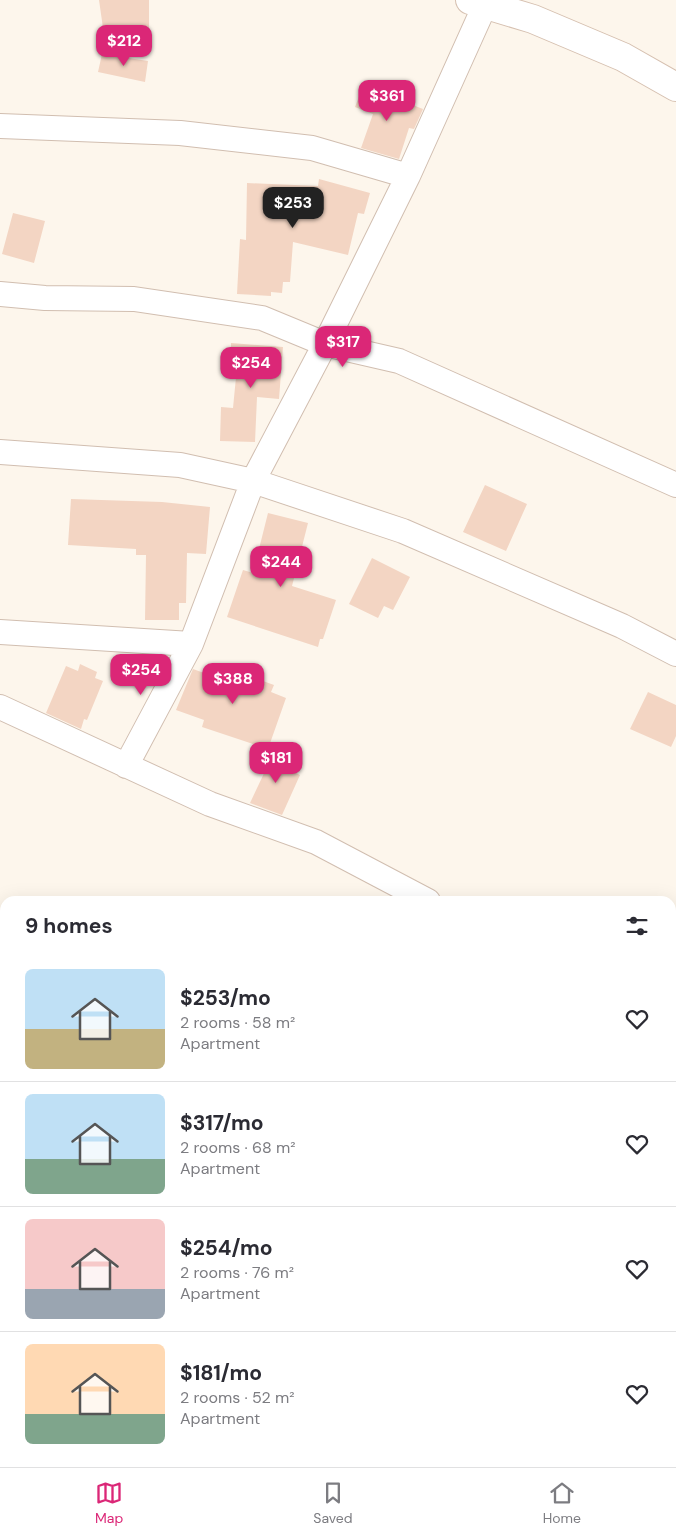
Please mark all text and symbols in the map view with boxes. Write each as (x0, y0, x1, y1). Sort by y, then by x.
pin: $212 (94, 24, 154, 67)
text: $212 (107, 30, 141, 51)
pin: $361 (357, 80, 417, 122)
text: $361 (369, 85, 405, 106)
pin: $253 (263, 186, 323, 229)
text: $253 (274, 192, 312, 213)
pin: $317 (313, 326, 373, 368)
text: $317 (326, 331, 360, 352)
pin: $254 (221, 346, 281, 389)
text: $254 (231, 352, 271, 373)
pin: $244 (251, 546, 311, 588)
text: $244 (261, 551, 301, 572)
pin: $254 (111, 654, 171, 696)
text: $254 (121, 659, 161, 680)
pin: $388 (203, 662, 263, 705)
text: $388 (213, 668, 253, 689)
pin: $181 (246, 742, 306, 784)
text: $181 (260, 747, 292, 768)
text: 9 homes (25, 912, 113, 940)
icon: filters (623, 912, 651, 940)
text: $253/mo (180, 984, 271, 1012)
icon: home (65, 989, 125, 1049)
icon: heart (623, 1005, 651, 1033)
text: 2 rooms · 58 m² (180, 1012, 295, 1033)
text: Apartment (180, 1033, 260, 1054)
text: $317/mo (180, 1109, 264, 1137)
icon: home (65, 1114, 125, 1174)
icon: heart (623, 1130, 651, 1158)
text: 2 rooms · 68 m² (180, 1137, 296, 1158)
text: Apartment (180, 1158, 260, 1179)
text: $254/mo (180, 1234, 273, 1262)
icon: home (65, 1239, 125, 1299)
icon: heart (623, 1255, 651, 1283)
text: 2 rooms · 76 m² (180, 1262, 294, 1283)
text: Apartment (180, 1283, 260, 1304)
text: $181/mo (180, 1359, 262, 1387)
icon: home (65, 1364, 125, 1424)
icon: heart (623, 1380, 651, 1408)
text: 2 rooms · 52 m² (180, 1387, 295, 1408)
text: Apartment (180, 1408, 260, 1429)
tab: Map (95, 1479, 123, 1527)
tab: Saved (313, 1479, 353, 1527)
tab: Home (543, 1479, 581, 1527)

